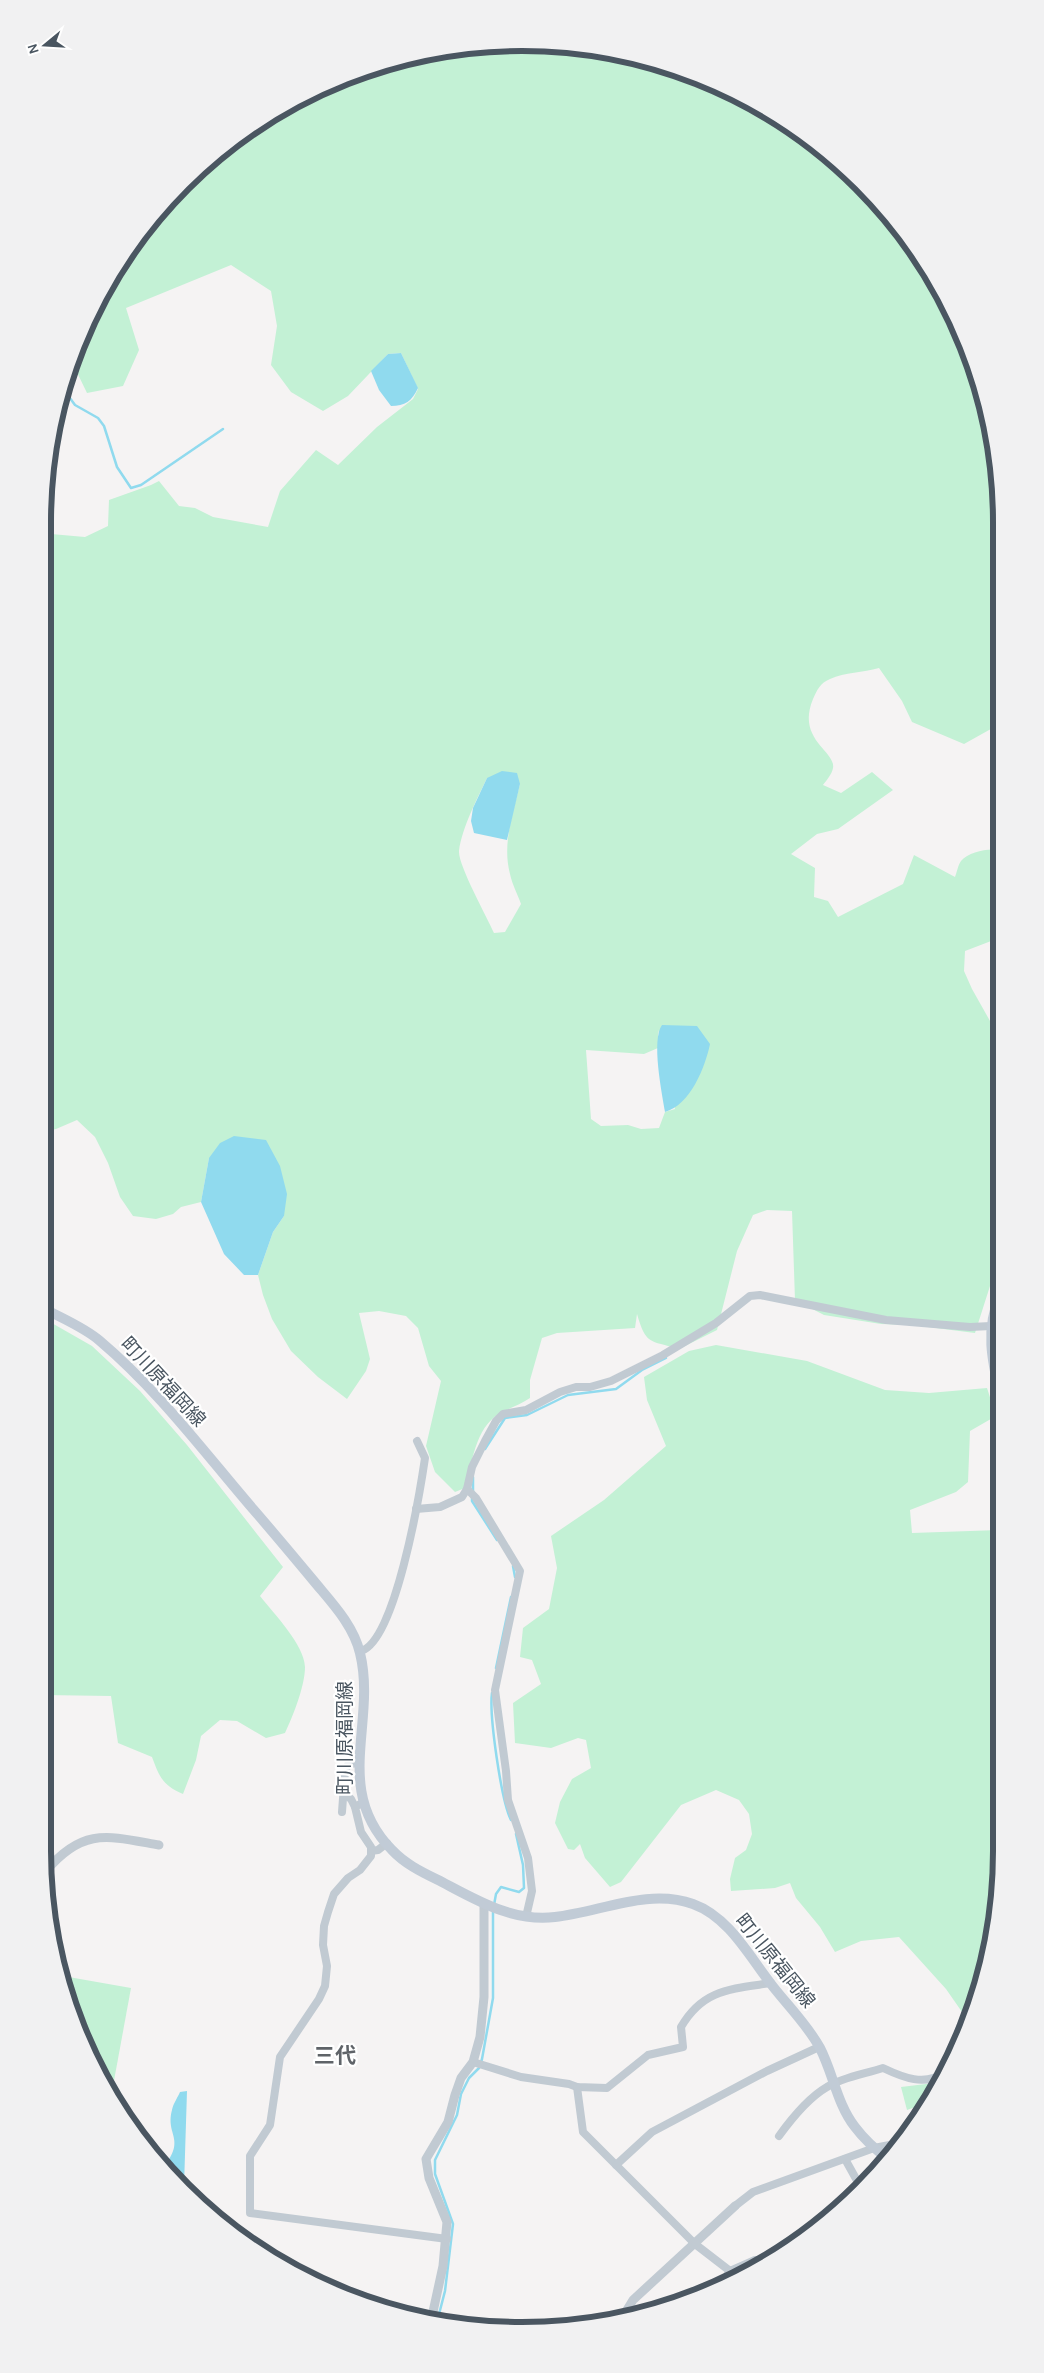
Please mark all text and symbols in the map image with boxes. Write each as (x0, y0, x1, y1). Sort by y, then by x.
north arrow (20, 20, 70, 70)
text: N (23, 41, 43, 56)
street label: 町川原福岡線 (116, 1333, 210, 1431)
street label: 町川原福岡線 (334, 1681, 356, 1795)
street label: 町川原福岡線 (731, 1910, 819, 2012)
district label: 三代 (314, 2044, 356, 2068)

